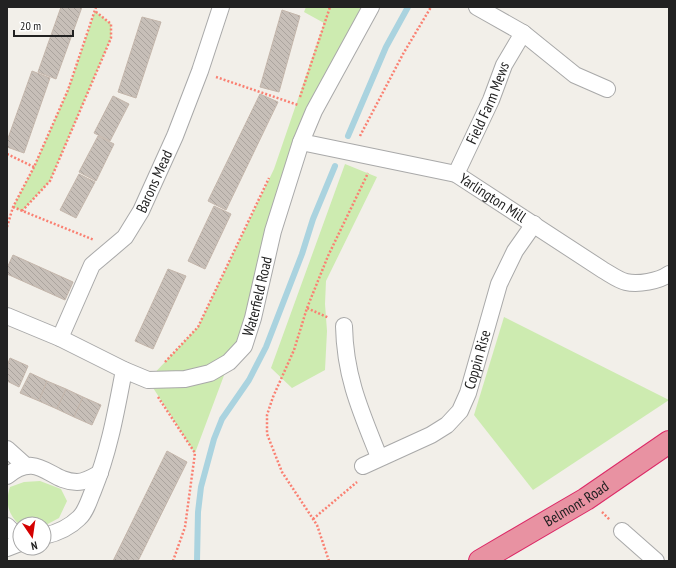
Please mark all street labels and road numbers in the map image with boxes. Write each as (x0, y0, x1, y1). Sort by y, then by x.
street label: Field Farm Mews (462, 58, 513, 147)
street label: Barons Mead (132, 147, 176, 216)
street label: Yarlington Mill (456, 169, 530, 227)
street label: Waterfield Road (238, 255, 276, 339)
street label: Coppin Rise (460, 328, 494, 391)
street label: Belmont Road (540, 476, 612, 531)

